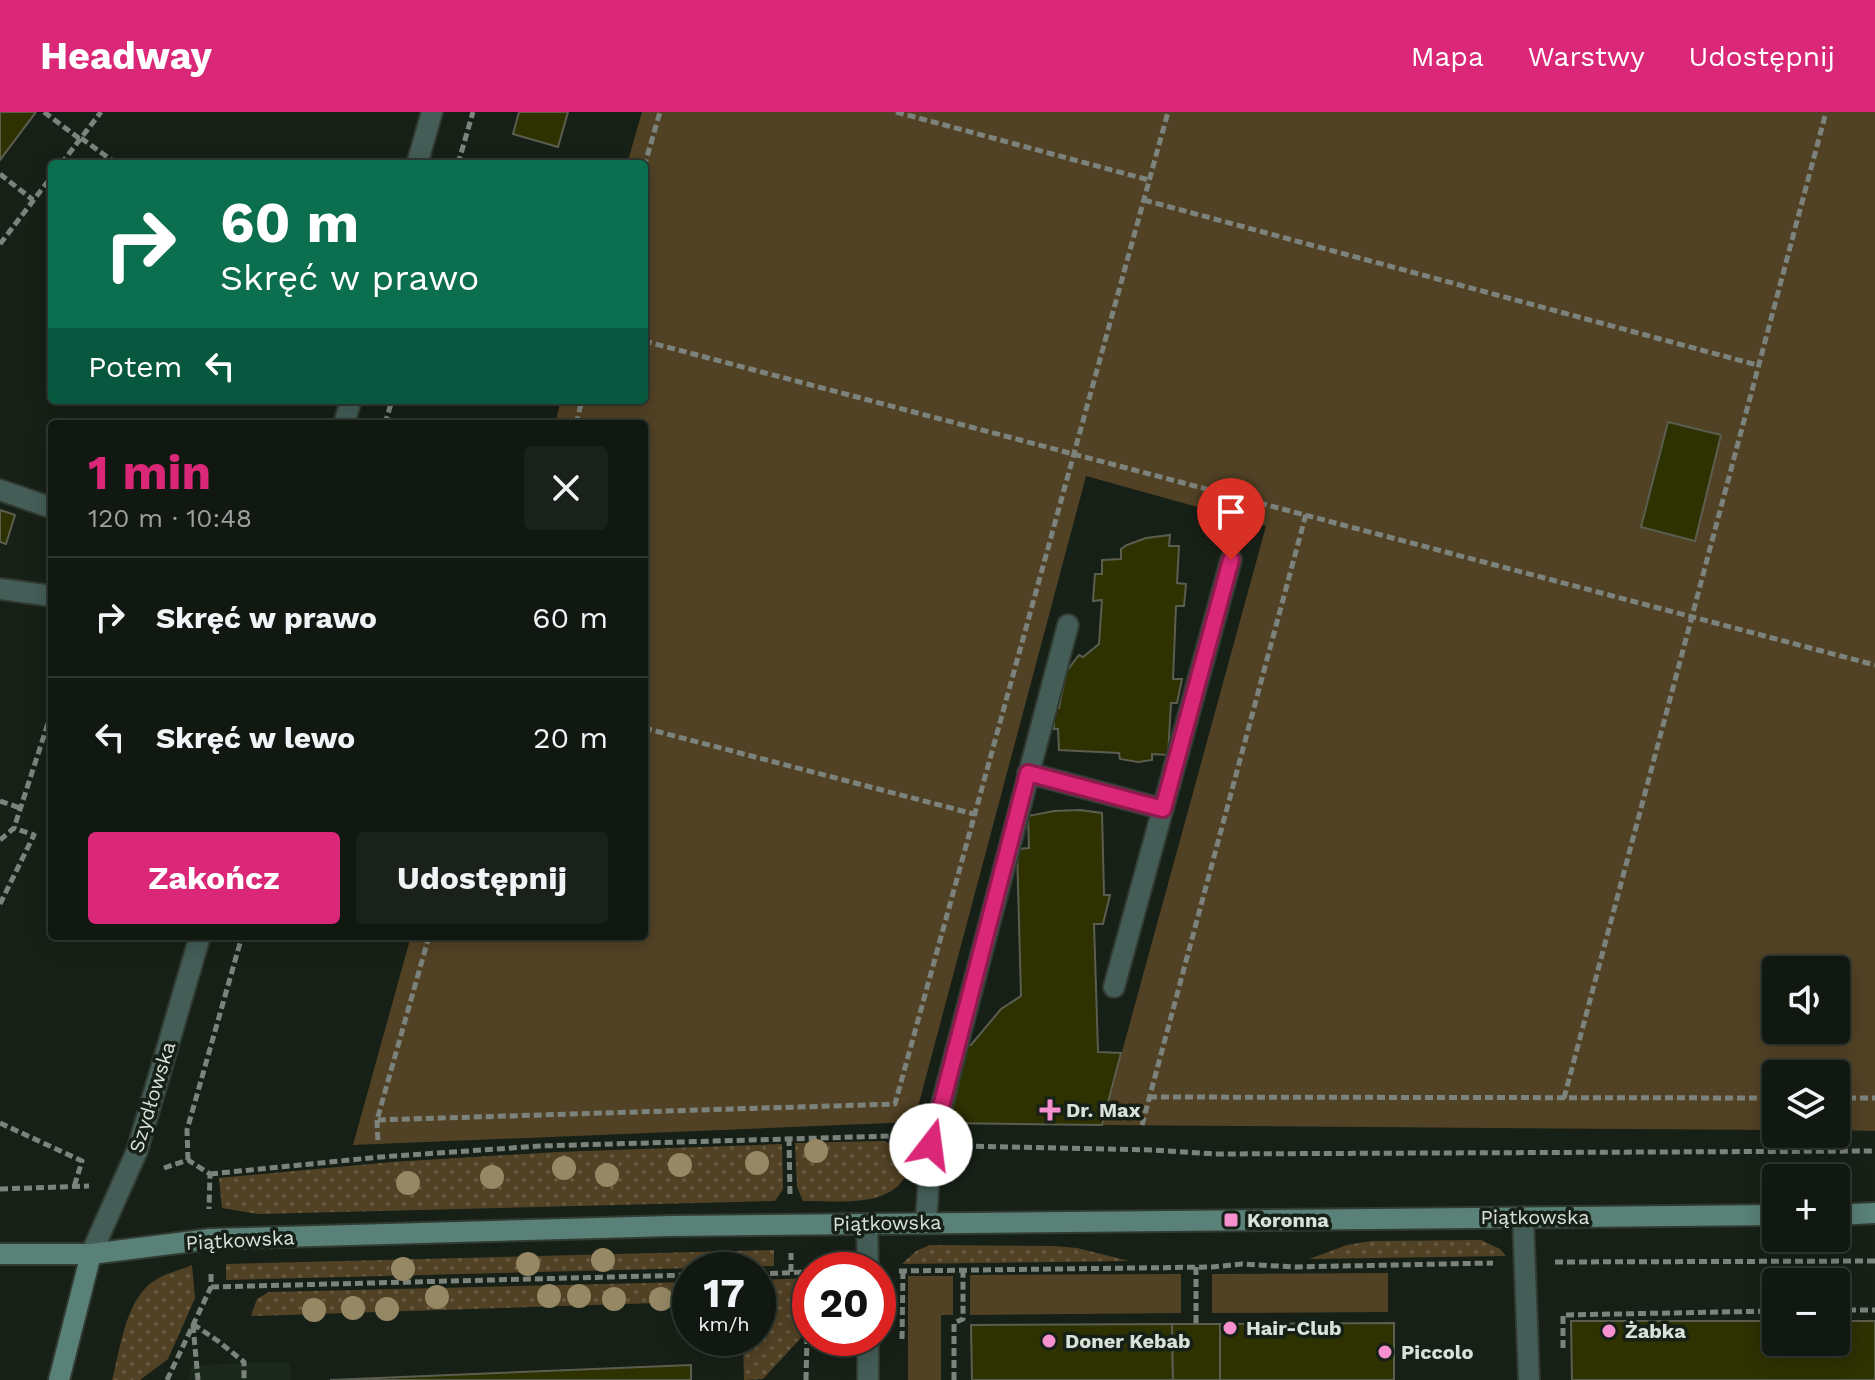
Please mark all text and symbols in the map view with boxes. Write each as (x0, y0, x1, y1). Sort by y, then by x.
text: Headway (40, 34, 212, 78)
text: Mapa (1411, 40, 1484, 73)
text: Warstwy (1528, 40, 1645, 73)
text: Udostępnij (1689, 40, 1835, 73)
text: 60 m (220, 190, 359, 256)
icon: right (88, 192, 192, 296)
text: Skręć w prawo (220, 257, 479, 299)
icon: left (198, 344, 242, 388)
text: Potem (88, 349, 182, 384)
text: 1 min (88, 444, 211, 501)
button: close (524, 446, 608, 530)
pin (1197, 478, 1265, 560)
icon: arrive (1209, 490, 1253, 534)
text: 120 m · 10:48 (88, 503, 252, 533)
icon: right (88, 595, 132, 639)
text: Skręć w prawo (156, 600, 377, 635)
text: 60 m (532, 600, 608, 635)
icon: left (88, 715, 132, 759)
text: Skręć w lewo (156, 720, 355, 755)
text: 20 m (533, 720, 608, 755)
button: Zakończ (88, 832, 340, 924)
button: Udostępnij (356, 832, 608, 924)
map controls (1762, 956, 1850, 1356)
button: sound (1762, 956, 1850, 1044)
street label: Szydłowska (124, 1039, 180, 1155)
button: layers (1762, 1060, 1850, 1148)
place label: Dr. Max (1066, 1098, 1141, 1122)
marker: Dr. Max (1041, 1101, 1059, 1119)
position arrow (889, 1103, 973, 1187)
button: + (1762, 1164, 1850, 1252)
street label: Piątkowska (1481, 1205, 1589, 1229)
place label: Koronna (1247, 1208, 1329, 1232)
street label: Piątkowska (832, 1210, 942, 1236)
marker: Koronna (1222, 1211, 1240, 1229)
street label: Piątkowska (185, 1225, 295, 1255)
speed limit sign: 20 (792, 1252, 896, 1356)
button: − (1762, 1268, 1850, 1356)
text: 17 (703, 1270, 745, 1317)
text: km/h (698, 1312, 750, 1336)
place label: Hair-Club (1246, 1316, 1342, 1340)
marker: Hair-Club (1221, 1319, 1239, 1337)
place label: Żabka (1625, 1319, 1686, 1343)
marker: Żabka (1600, 1322, 1618, 1340)
place label: Doner Kebab (1065, 1329, 1191, 1353)
marker: Doner Kebab (1040, 1332, 1058, 1350)
place label: Piccolo (1401, 1340, 1473, 1364)
marker: Piccolo (1376, 1343, 1394, 1361)

